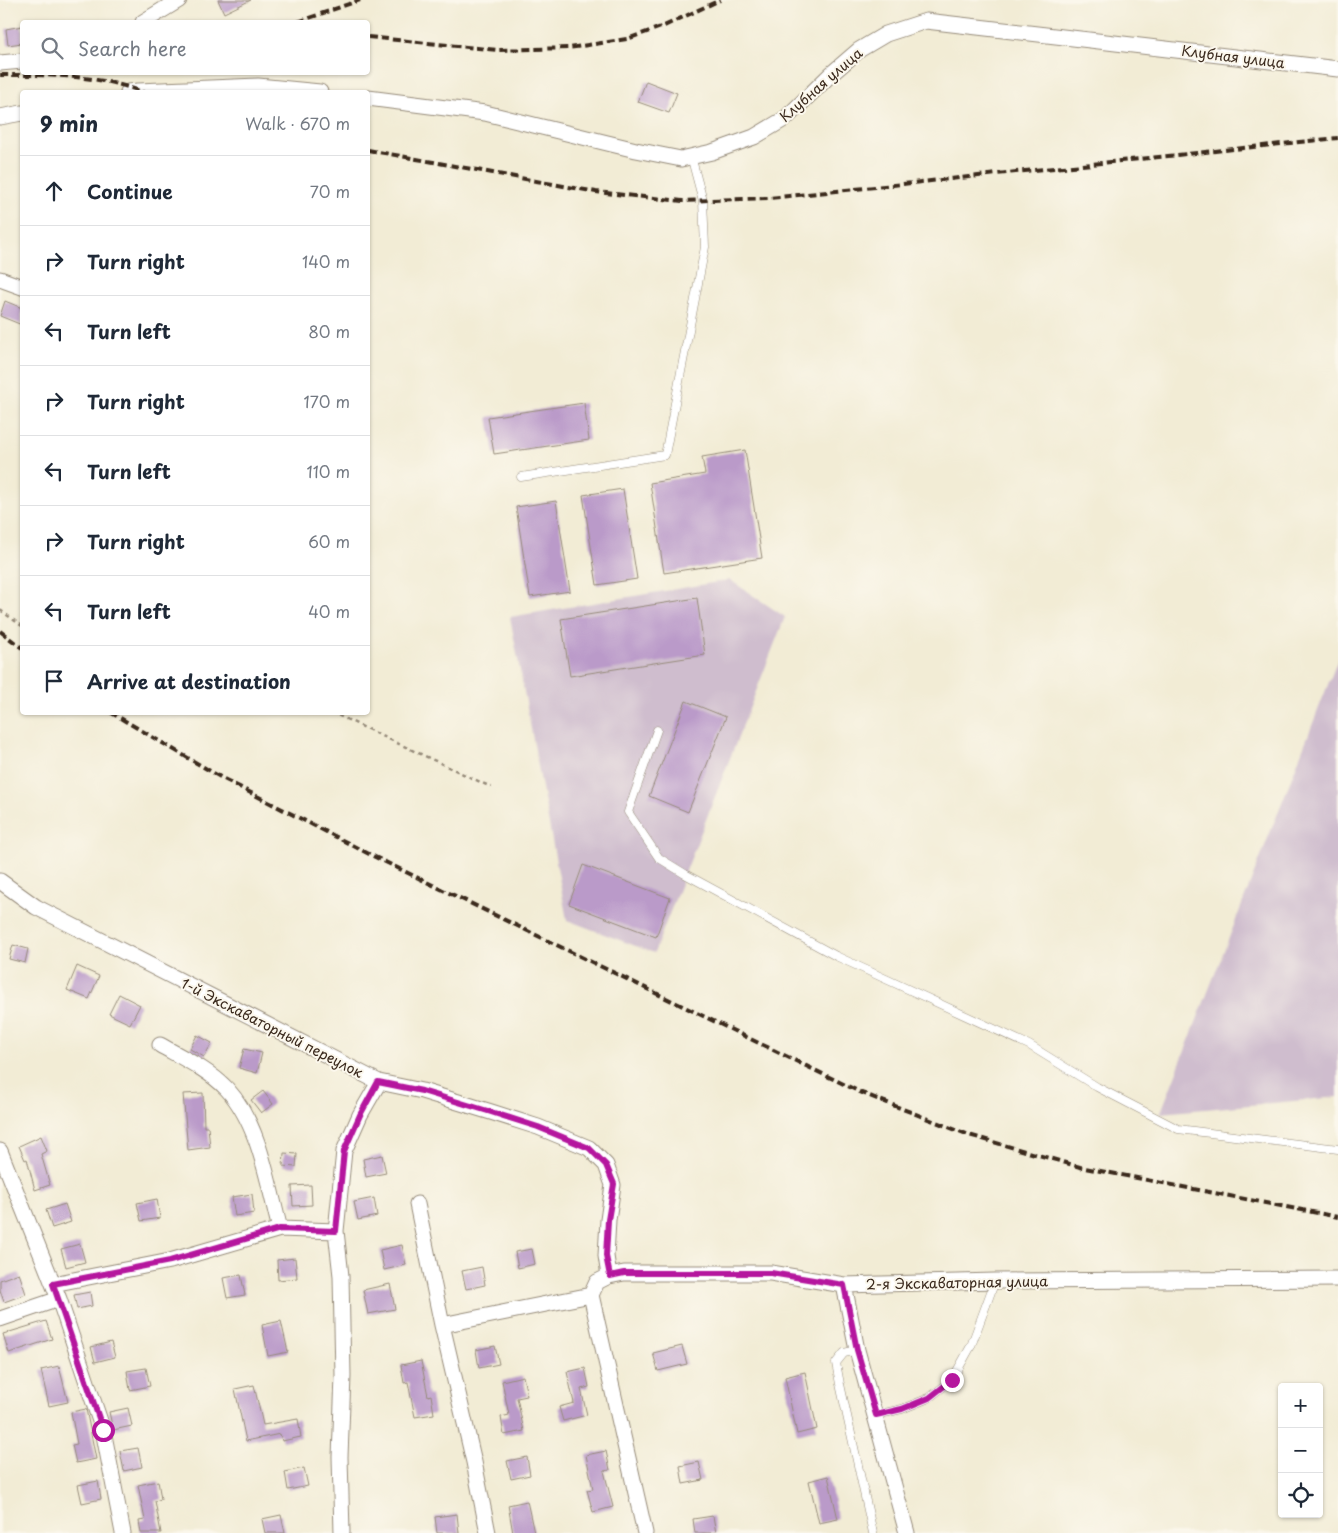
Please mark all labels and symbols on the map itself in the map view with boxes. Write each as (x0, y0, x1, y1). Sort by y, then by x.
street label: Клубная улица (1180, 40, 1286, 73)
street label: Клубная улица (775, 42, 867, 127)
street label: 1-й Экскаваторный переулок (178, 972, 367, 1083)
street label: 2-я Экскаваторная улица (866, 1270, 1048, 1295)
route end (941, 1369, 964, 1392)
route start (92, 1419, 115, 1442)

